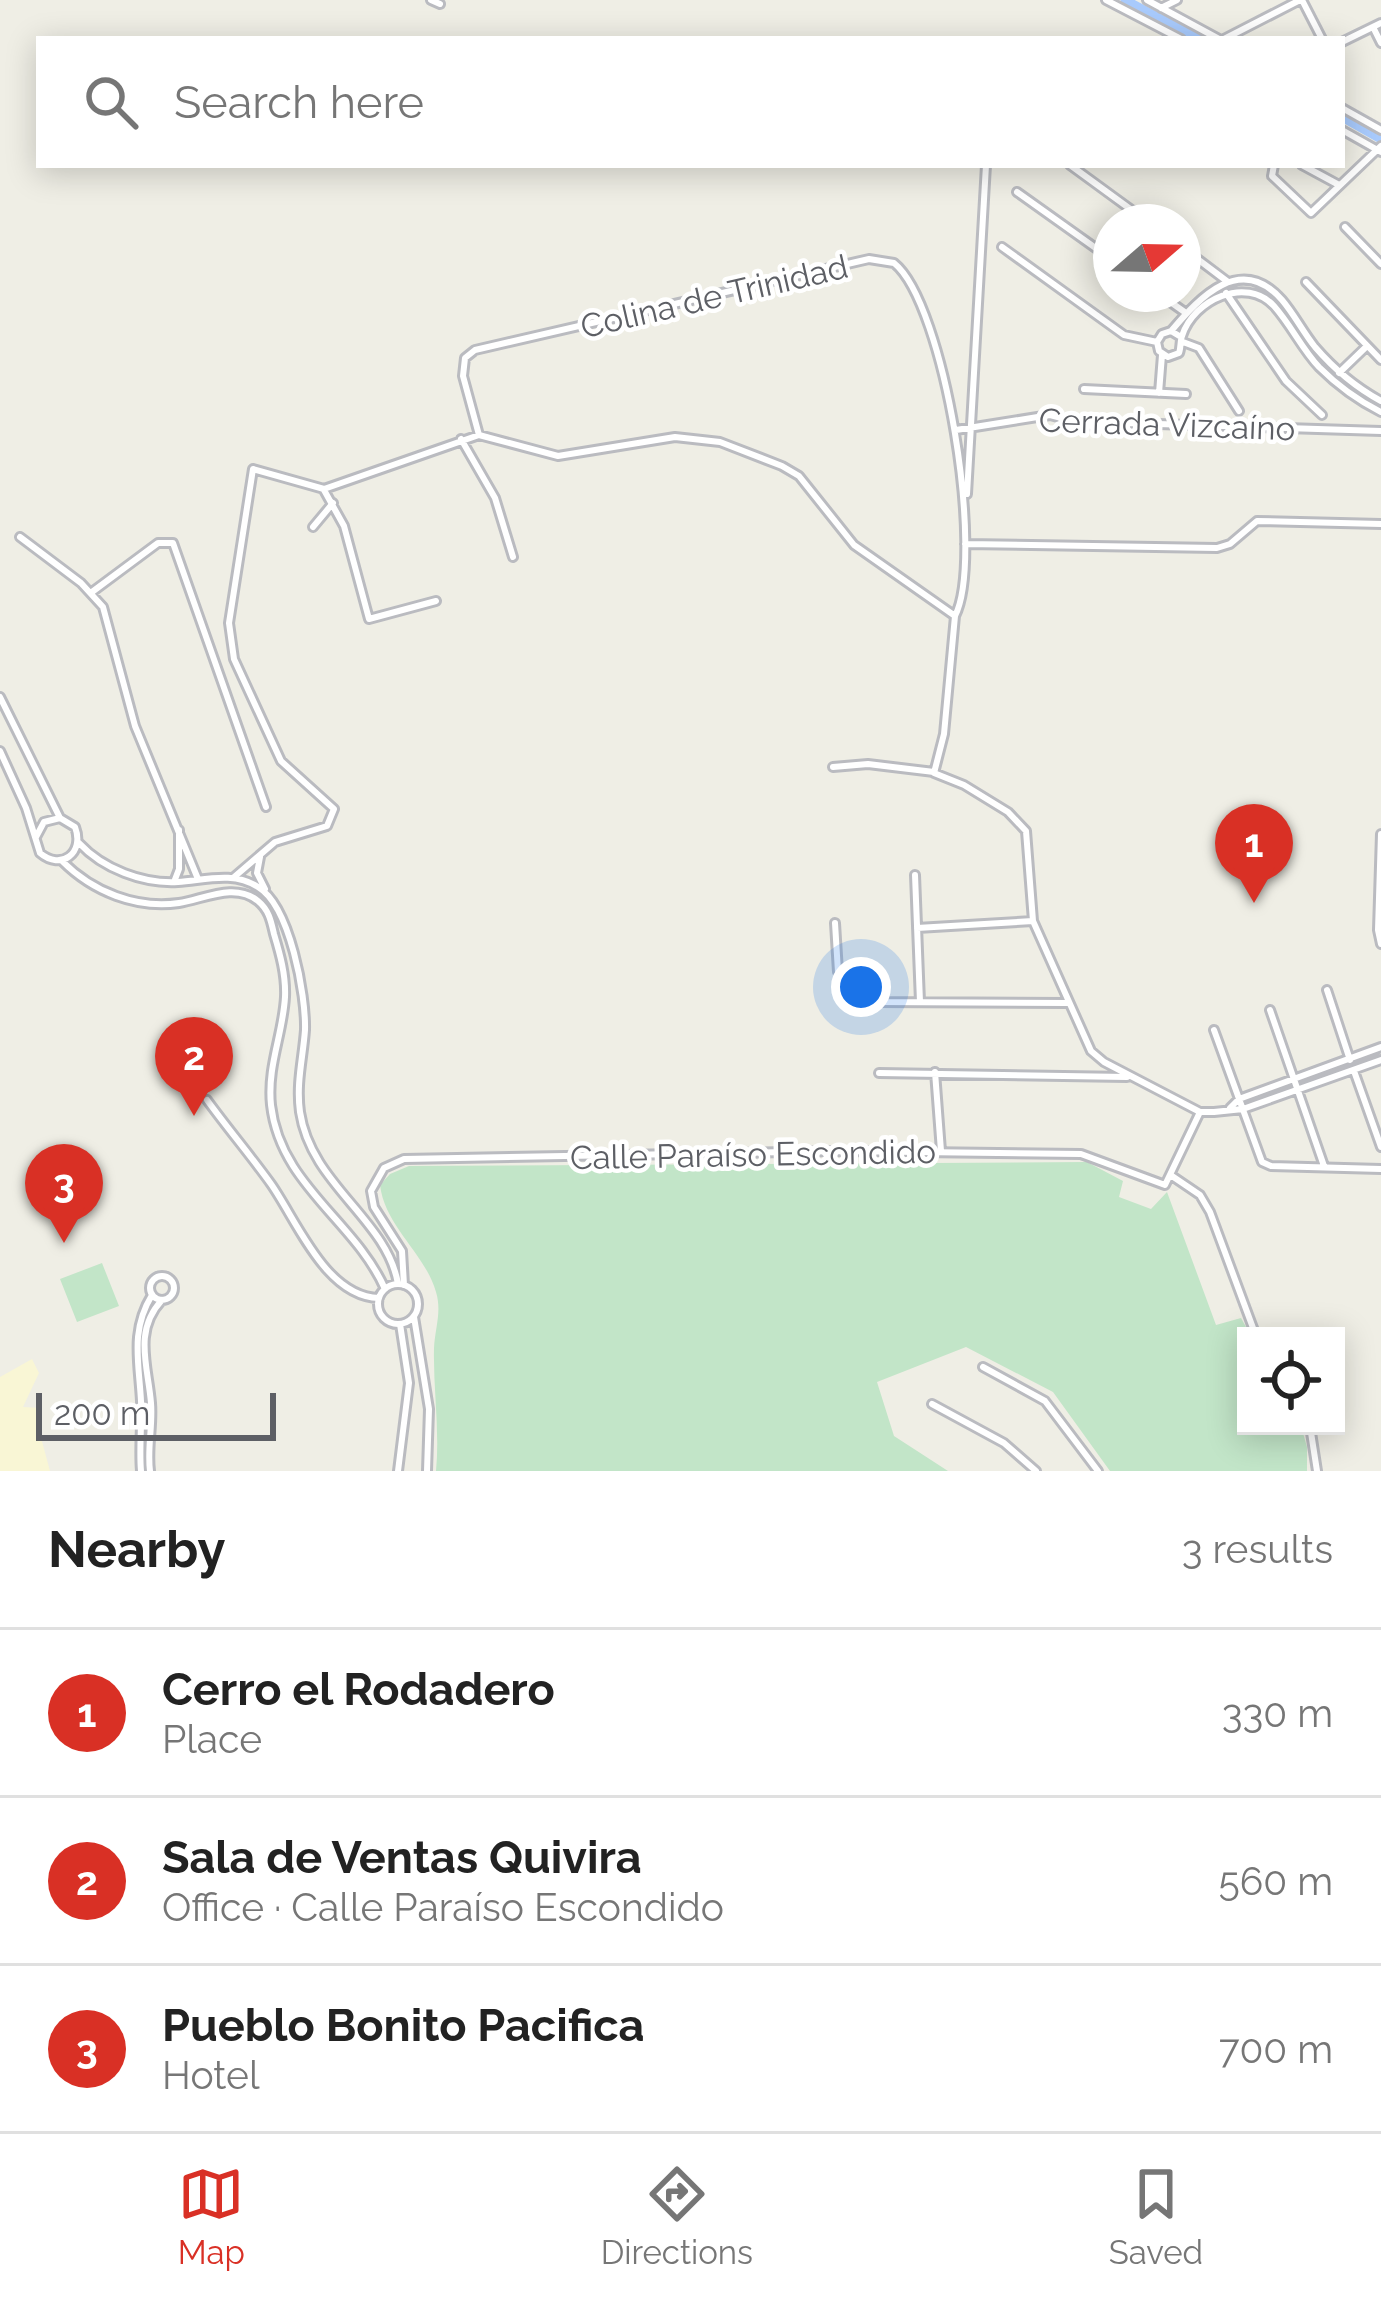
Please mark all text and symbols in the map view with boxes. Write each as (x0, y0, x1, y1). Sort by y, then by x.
search box (36, 36, 1345, 168)
icon: search (78, 69, 144, 135)
text: Search here (174, 76, 424, 129)
north arrow (1093, 204, 1201, 312)
street label: Colina de Trinidad (577, 247, 851, 346)
street label: Cerrada Vizcaíno (1038, 401, 1296, 448)
pin: 1 (1215, 804, 1293, 903)
your location (831, 957, 891, 1017)
pin: 2 (155, 1017, 233, 1116)
street label: Calle Paraíso Escondido (570, 1132, 936, 1177)
pin: 3 (25, 1144, 103, 1243)
map controls (1237, 1327, 1345, 1435)
button: locate (1237, 1327, 1345, 1435)
scale bar (36, 1387, 276, 1440)
text: 200 m (54, 1394, 150, 1433)
text: Nearby (48, 1519, 225, 1579)
text: 3 results (1182, 1526, 1333, 1572)
text: Cerro el Rodadero (162, 1663, 555, 1716)
text: 1 (77, 1690, 97, 1736)
text: 330 m (1222, 1690, 1333, 1736)
text: Place (162, 1716, 262, 1762)
text: Sala de Ventas Quivira (162, 1831, 642, 1884)
text: 2 (76, 1858, 98, 1904)
text: 560 m (1219, 1858, 1333, 1904)
text: Office · Calle Paraíso Escondido (162, 1884, 724, 1930)
text: Pueblo Bonito Pacifica (162, 1999, 644, 2052)
text: 3 (76, 2026, 98, 2072)
text: 700 m (1219, 2026, 1333, 2072)
text: Hotel (162, 2052, 260, 2098)
tab: Map (178, 2161, 245, 2272)
tab: Directions (601, 2161, 753, 2272)
tab: Saved (1109, 2161, 1203, 2272)

